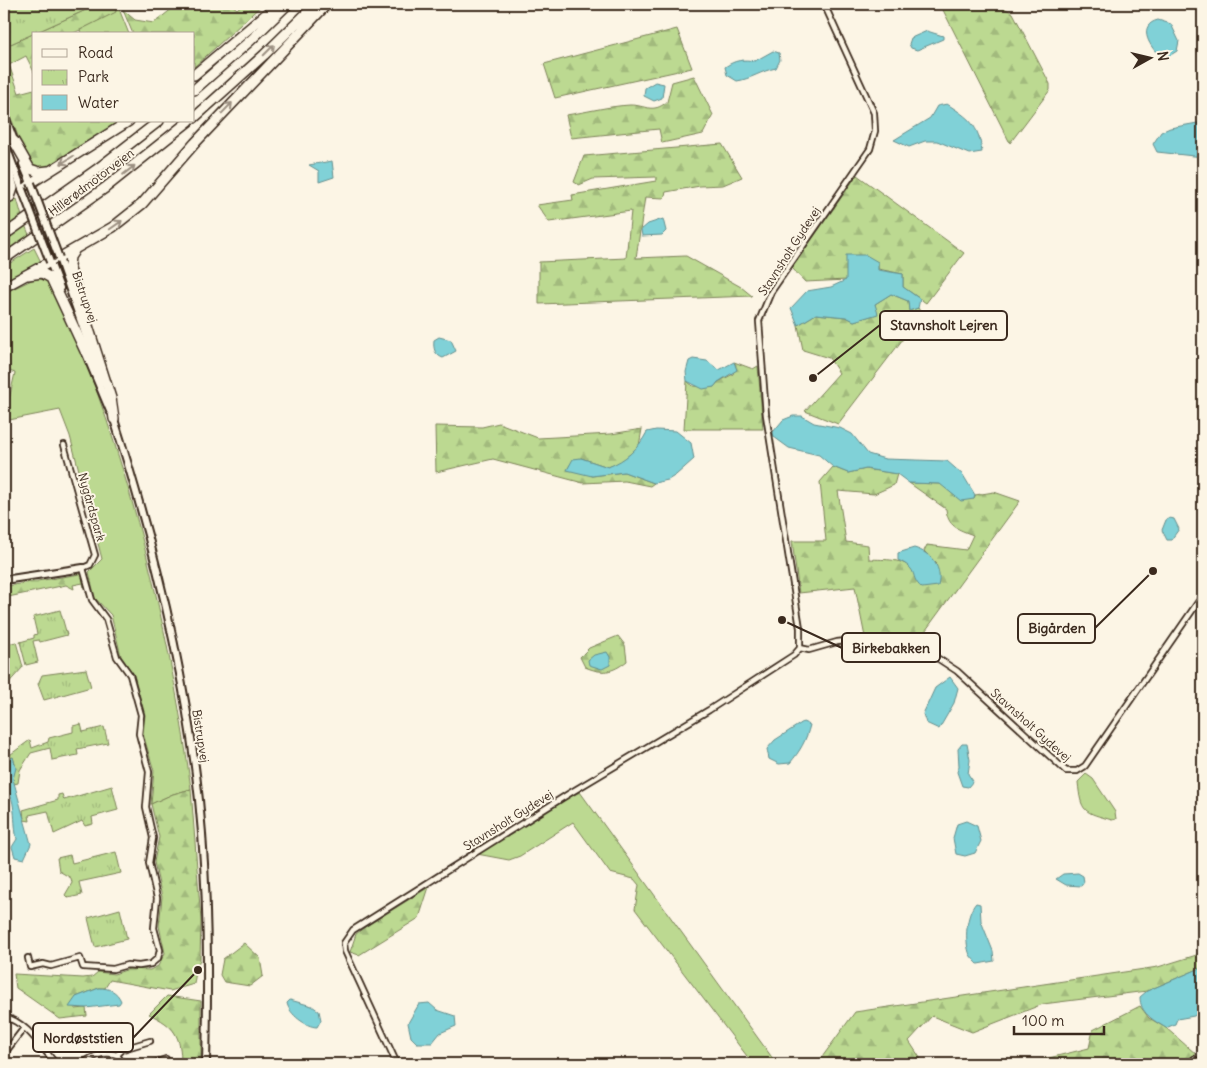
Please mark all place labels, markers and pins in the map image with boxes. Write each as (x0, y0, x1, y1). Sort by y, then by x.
callout: Stavnsholt Lejren (880, 311, 1007, 340)
callout: Bigården (1018, 614, 1095, 643)
callout: Birkebakken (842, 633, 940, 662)
callout: Nordøststien (33, 1023, 133, 1052)

